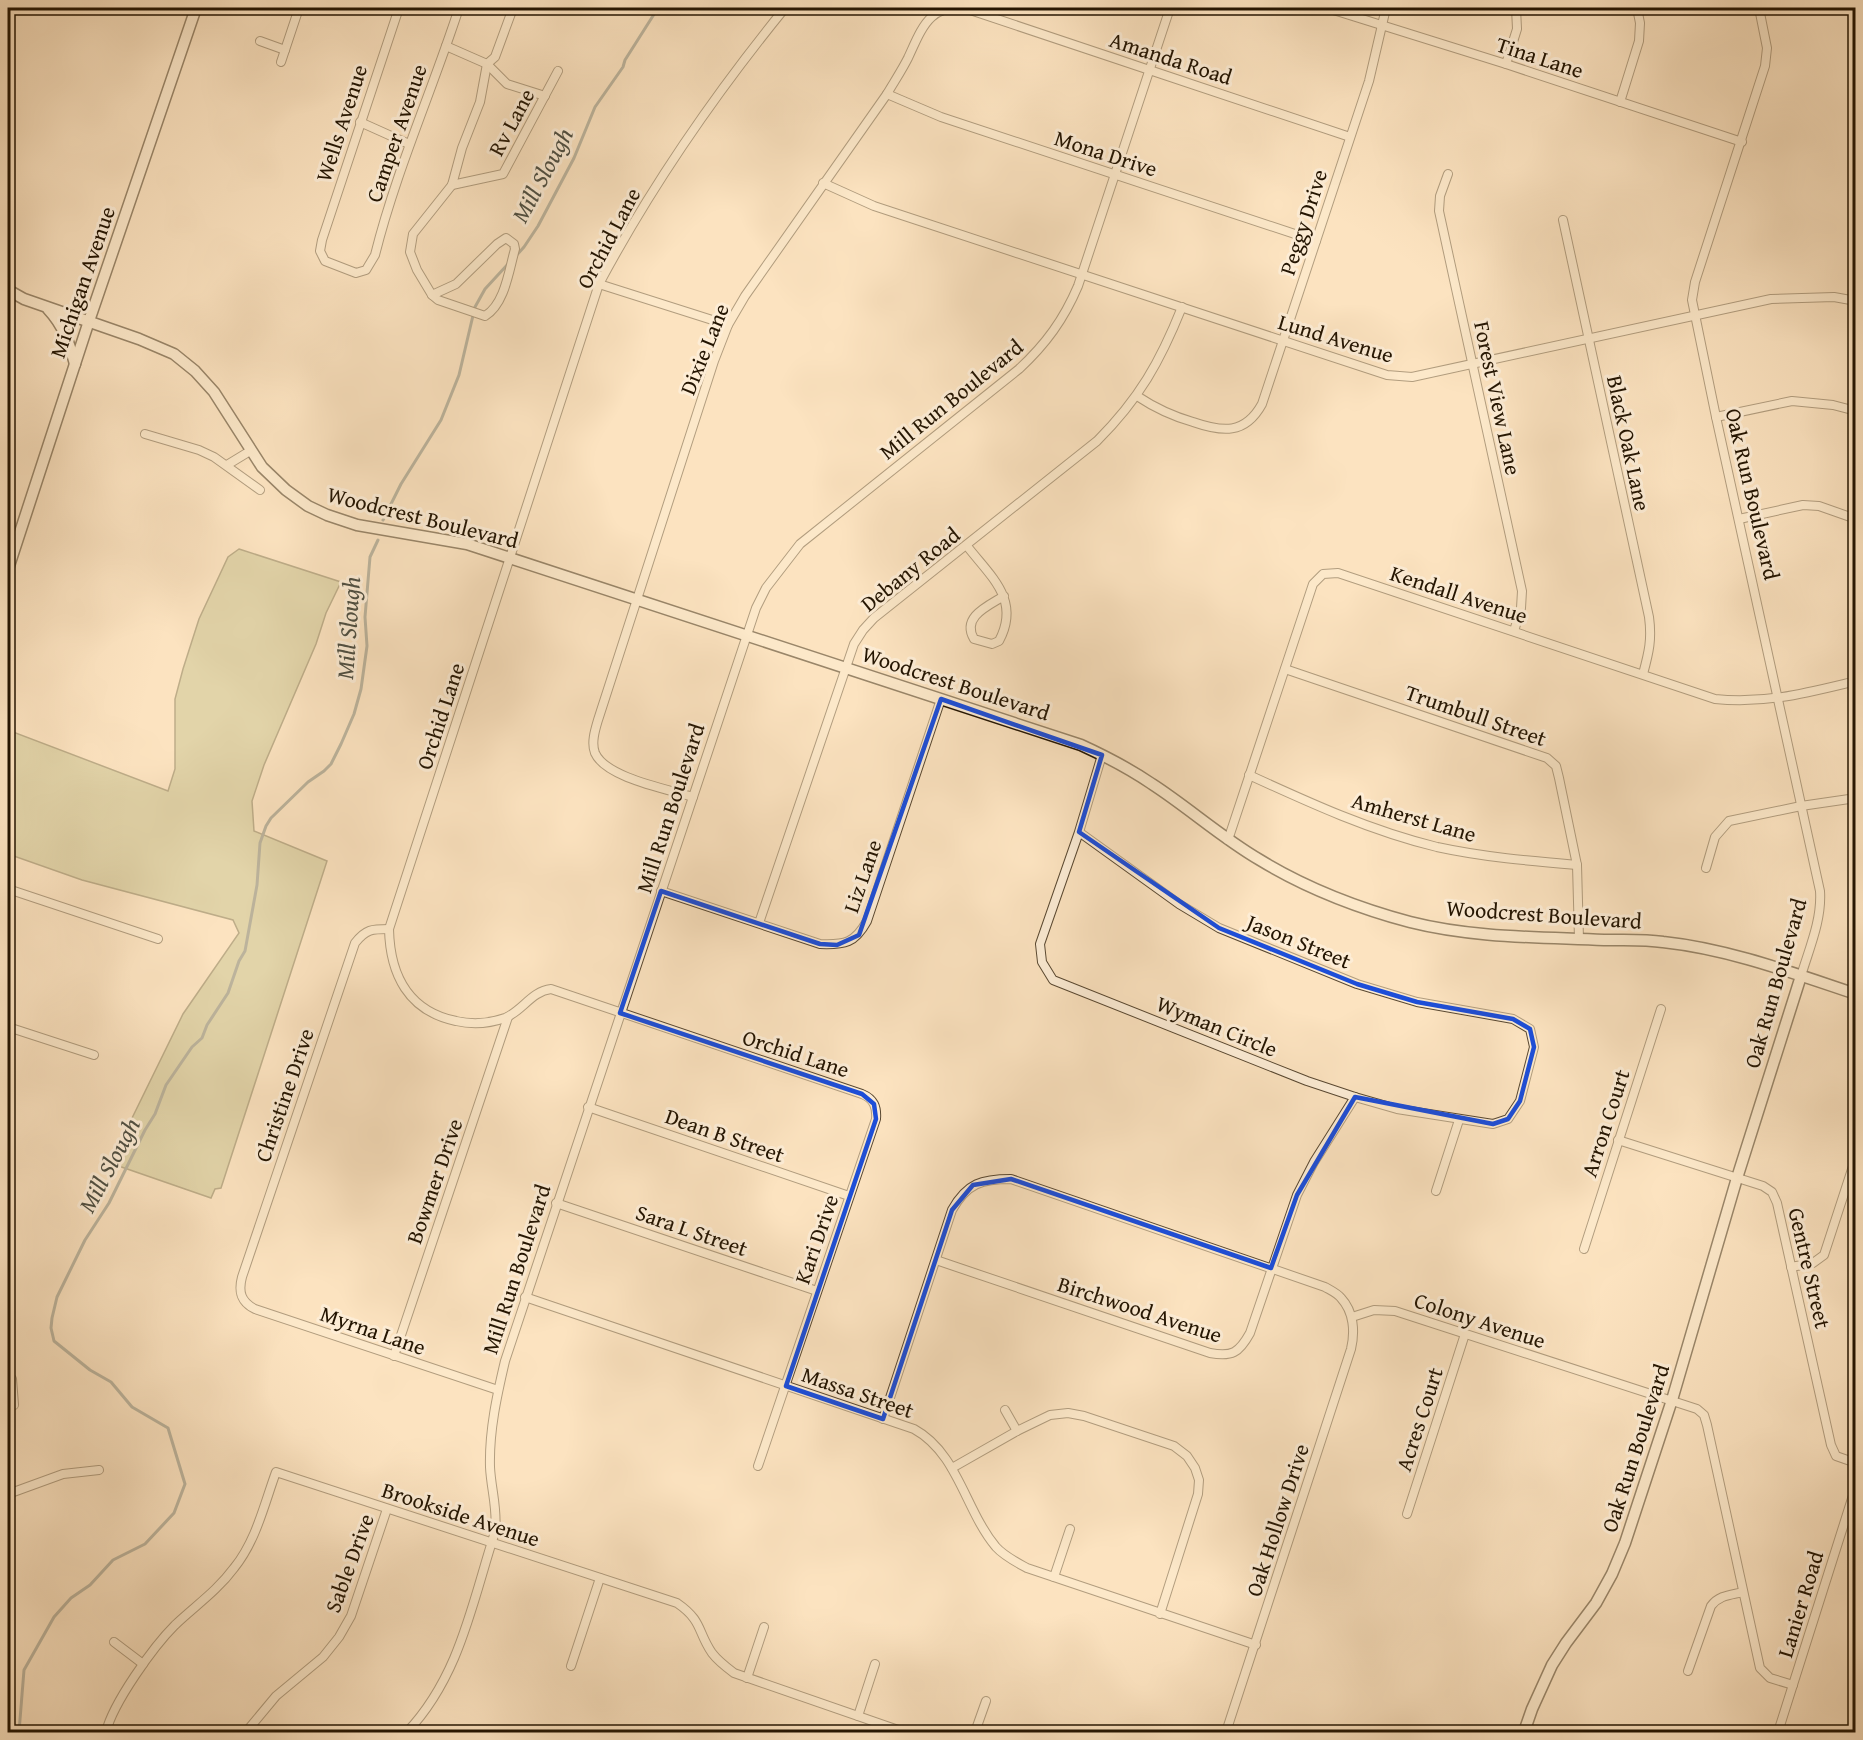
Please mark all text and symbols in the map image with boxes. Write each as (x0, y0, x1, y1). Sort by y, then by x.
street label: Amanda Road (1106, 23, 1237, 93)
street label: Tina Lane (1492, 28, 1588, 86)
street label: Wells Avenue (307, 60, 375, 186)
street label: Camper Avenue (357, 60, 435, 206)
street label: Rv Lane (480, 83, 542, 161)
water label: Mill Slough (502, 121, 582, 229)
street label: Mona Drive (1051, 121, 1161, 185)
street label: Peggy Drive (1271, 165, 1335, 279)
street label: Orchid Lane (568, 182, 648, 294)
street label: Michigan Avenue (41, 202, 123, 362)
street label: Dixie Lane (671, 299, 737, 399)
street label: Lund Avenue (1274, 305, 1398, 371)
street label: Forest View Lane (1466, 318, 1530, 478)
street label: Mill Run Boulevard (872, 331, 1030, 467)
street label: Black Oak Lane (1599, 372, 1659, 514)
street label: Oak Run Boulevard (1718, 405, 1788, 583)
street label: Woodcrest Boulevard (324, 478, 522, 556)
street label: Debany Road (853, 519, 967, 619)
street label: Kendall Avenue (1386, 557, 1532, 631)
water label: Mill Slough (327, 575, 369, 681)
street label: Woodcrest Boulevard (858, 638, 1054, 729)
street label: Orchid Lane (408, 659, 472, 773)
street label: Trumbull Street (1401, 676, 1551, 754)
street label: Mill Run Boulevard (627, 719, 713, 897)
street label: Amherst Lane (1348, 784, 1480, 850)
street label: Liz Lane (835, 835, 889, 917)
street label: Woodcrest Boulevard (1445, 891, 1643, 937)
street label: Oak Run Boulevard (1735, 894, 1815, 1072)
street label: Jason Street (1239, 904, 1356, 977)
street label: Wyman Circle (1152, 987, 1282, 1065)
street label: Orchid Lane (739, 1021, 853, 1085)
street label: Christine Drive (246, 1024, 322, 1166)
street label: Arron Court (1573, 1065, 1638, 1181)
street label: Dean B Street (661, 1100, 789, 1170)
water label: Mill Slough (69, 1111, 149, 1219)
street label: Bowmer Drive (398, 1114, 470, 1248)
street label: Mill Run Boulevard (473, 1180, 559, 1358)
street label: Kari Drive (786, 1190, 846, 1288)
street label: Sara L Street (632, 1196, 752, 1264)
street label: Gentre Street (1781, 1204, 1839, 1332)
street label: Birchwood Avenue (1054, 1267, 1226, 1351)
street label: Colony Avenue (1410, 1284, 1550, 1356)
street label: Myrna Lane (316, 1297, 430, 1363)
street label: Massa Street (798, 1358, 919, 1426)
street label: Oak Run Boulevard (1593, 1360, 1677, 1536)
street label: Acres Court (1387, 1363, 1451, 1475)
street label: Oak Hollow Drive (1237, 1440, 1317, 1600)
street label: Brookside Avenue (378, 1473, 544, 1555)
street label: Sable Drive (316, 1509, 382, 1617)
street label: Lanier Road (1769, 1547, 1831, 1661)

